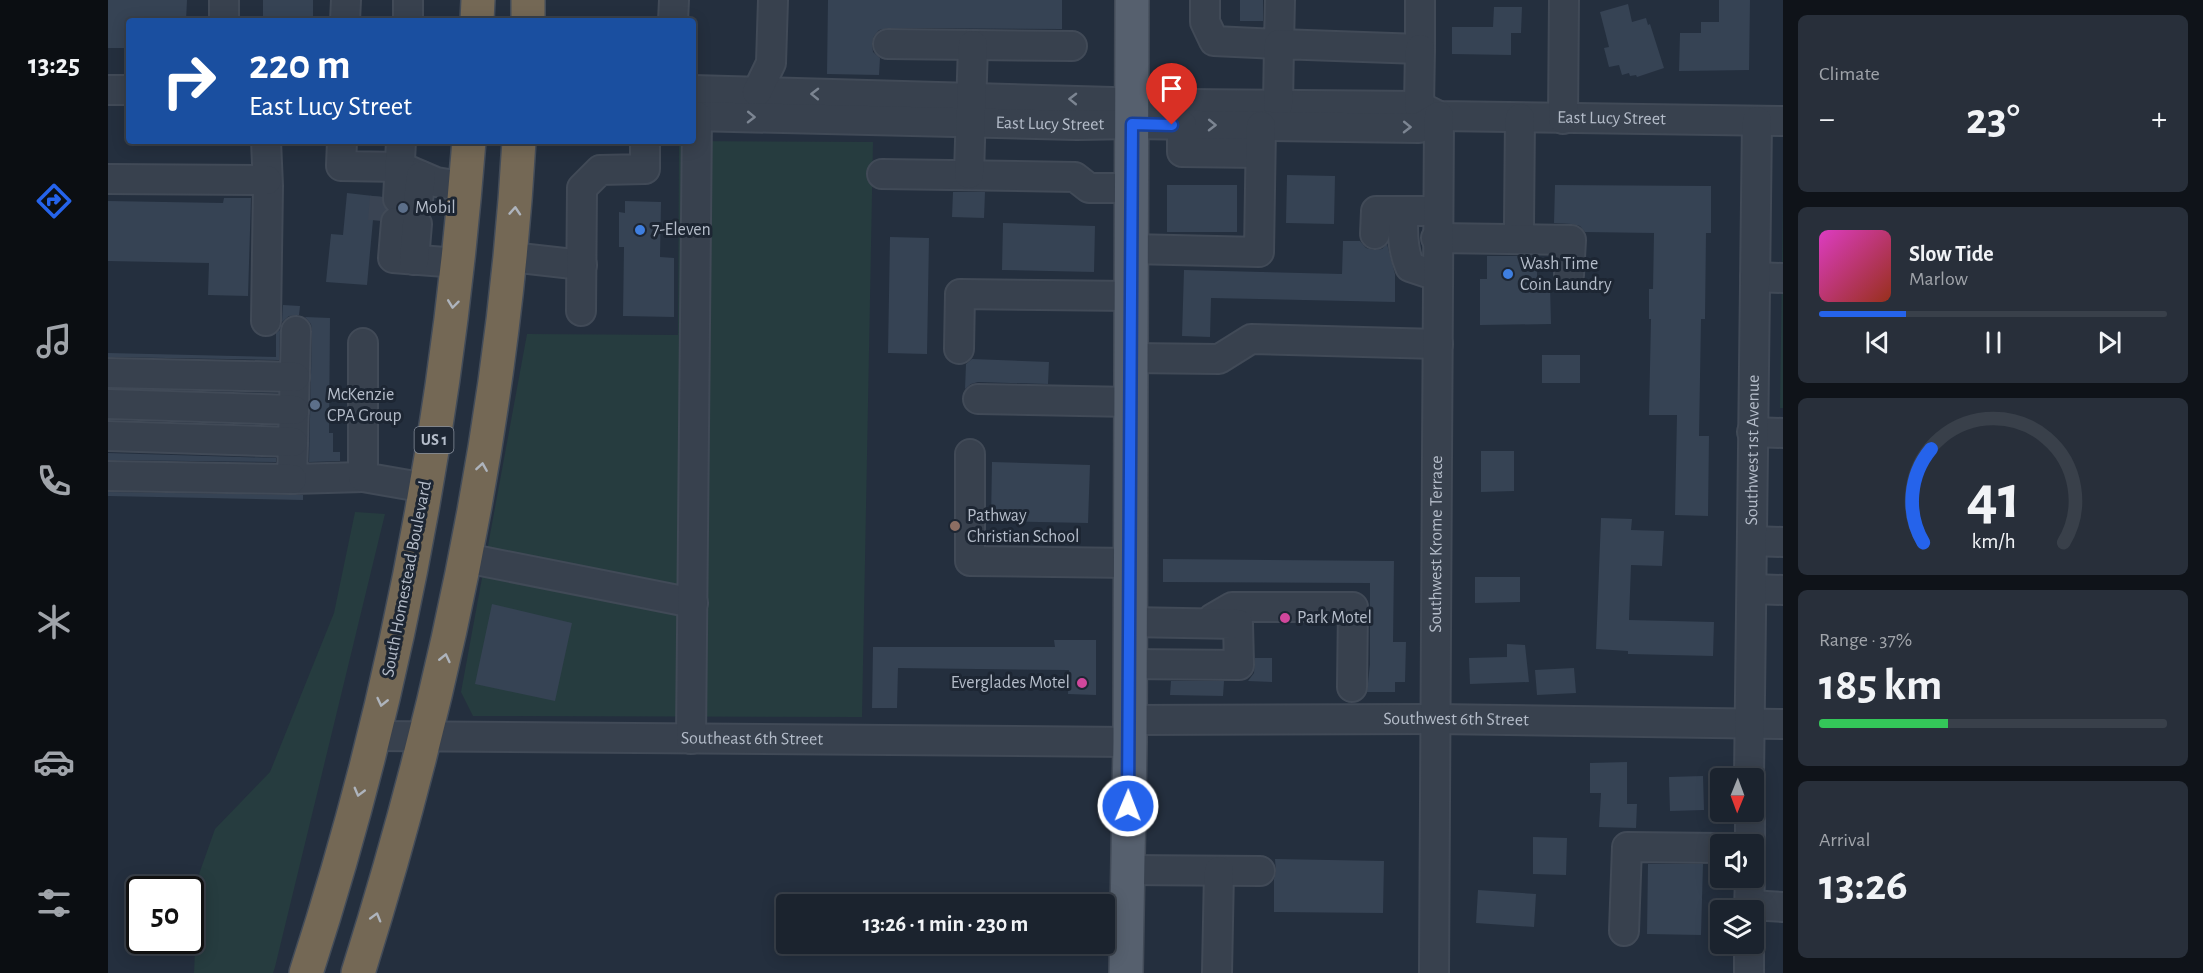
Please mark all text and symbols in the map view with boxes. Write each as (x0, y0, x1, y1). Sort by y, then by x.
icon: right (150, 42, 228, 120)
text: 220 m (249, 44, 351, 86)
text: 13:25 (28, 51, 80, 78)
pin (1146, 63, 1197, 125)
text: Climate (1819, 64, 1880, 84)
icon: arrive (1155, 72, 1188, 105)
one-way arrow (811, 88, 820, 100)
text: East Lucy Street (249, 93, 412, 120)
one-way arrow (1069, 93, 1078, 106)
text: 23° (1966, 97, 2020, 142)
text: − (1819, 103, 1835, 136)
text: + (2151, 103, 2167, 136)
street label: East Lucy Street (1557, 109, 1666, 128)
one-way arrow (747, 111, 756, 123)
street label: East Lucy Street (995, 114, 1105, 134)
one-way arrow (1207, 119, 1216, 132)
one-way arrow (1402, 121, 1411, 134)
icon: directions (33, 180, 75, 222)
place label: Mobil (415, 199, 456, 217)
marker: Mobil (396, 201, 410, 215)
one-way arrow (508, 207, 521, 216)
place label: 7-Eleven (652, 221, 711, 239)
marker: 7-Eleven (633, 223, 647, 237)
text: Slow Tide (1909, 243, 1994, 265)
place label: Wash Time Coin Laundry (1520, 255, 1612, 294)
marker: Wash Time Coin Laundry (1501, 267, 1515, 281)
text: Marlow (1909, 269, 1968, 289)
one-way arrow (448, 299, 460, 308)
icon: music (33, 320, 75, 362)
icon: previous (1861, 326, 1894, 359)
icon: pause (1977, 326, 2010, 359)
icon: next (2093, 326, 2126, 359)
street label: Southwest 1st Avenue (1743, 375, 1763, 525)
place label: McKenzie CPA Group (327, 386, 402, 425)
marker: McKenzie CPA Group (308, 398, 322, 412)
road number: US 1 (414, 427, 454, 453)
street label: Southwest Krome Terrace (1427, 455, 1446, 633)
icon: phone (33, 460, 75, 502)
one-way arrow (475, 462, 487, 472)
text: 41 (1966, 468, 2020, 530)
street label: South Homestead Boulevard (379, 479, 435, 679)
place label: Pathway Christian School (967, 507, 1079, 546)
marker: Pathway Christian School (948, 519, 962, 533)
text: km/h (1971, 532, 2015, 553)
icon: climate (33, 601, 75, 643)
place label: Park Motel (1297, 609, 1372, 627)
marker: Park Motel (1278, 611, 1292, 625)
text: Range · 37% (1819, 630, 1912, 650)
one-way arrow (437, 654, 450, 664)
text: 185 km (1819, 663, 1942, 708)
place label: Everglades Motel (951, 674, 1070, 692)
marker: Everglades Motel (1075, 676, 1089, 690)
one-way arrow (376, 697, 389, 707)
street label: Southwest 6th Street (1383, 710, 1529, 729)
street label: Southeast 6th Street (681, 729, 823, 749)
icon: car (33, 741, 75, 783)
north arrow (1710, 768, 1764, 822)
map controls (1710, 768, 1764, 954)
position arrow (1096, 774, 1160, 838)
one-way arrow (354, 787, 366, 797)
text: Arrival (1819, 830, 1870, 850)
button: sound (1710, 834, 1764, 888)
text: 13:26 (1819, 863, 1908, 908)
speed limit sign: 50 (126, 876, 204, 954)
icon: filters (33, 882, 75, 924)
button: layers (1710, 900, 1764, 954)
one-way arrow (369, 912, 381, 923)
text: 13:26 · 1 min · 230 m (863, 913, 1028, 935)

